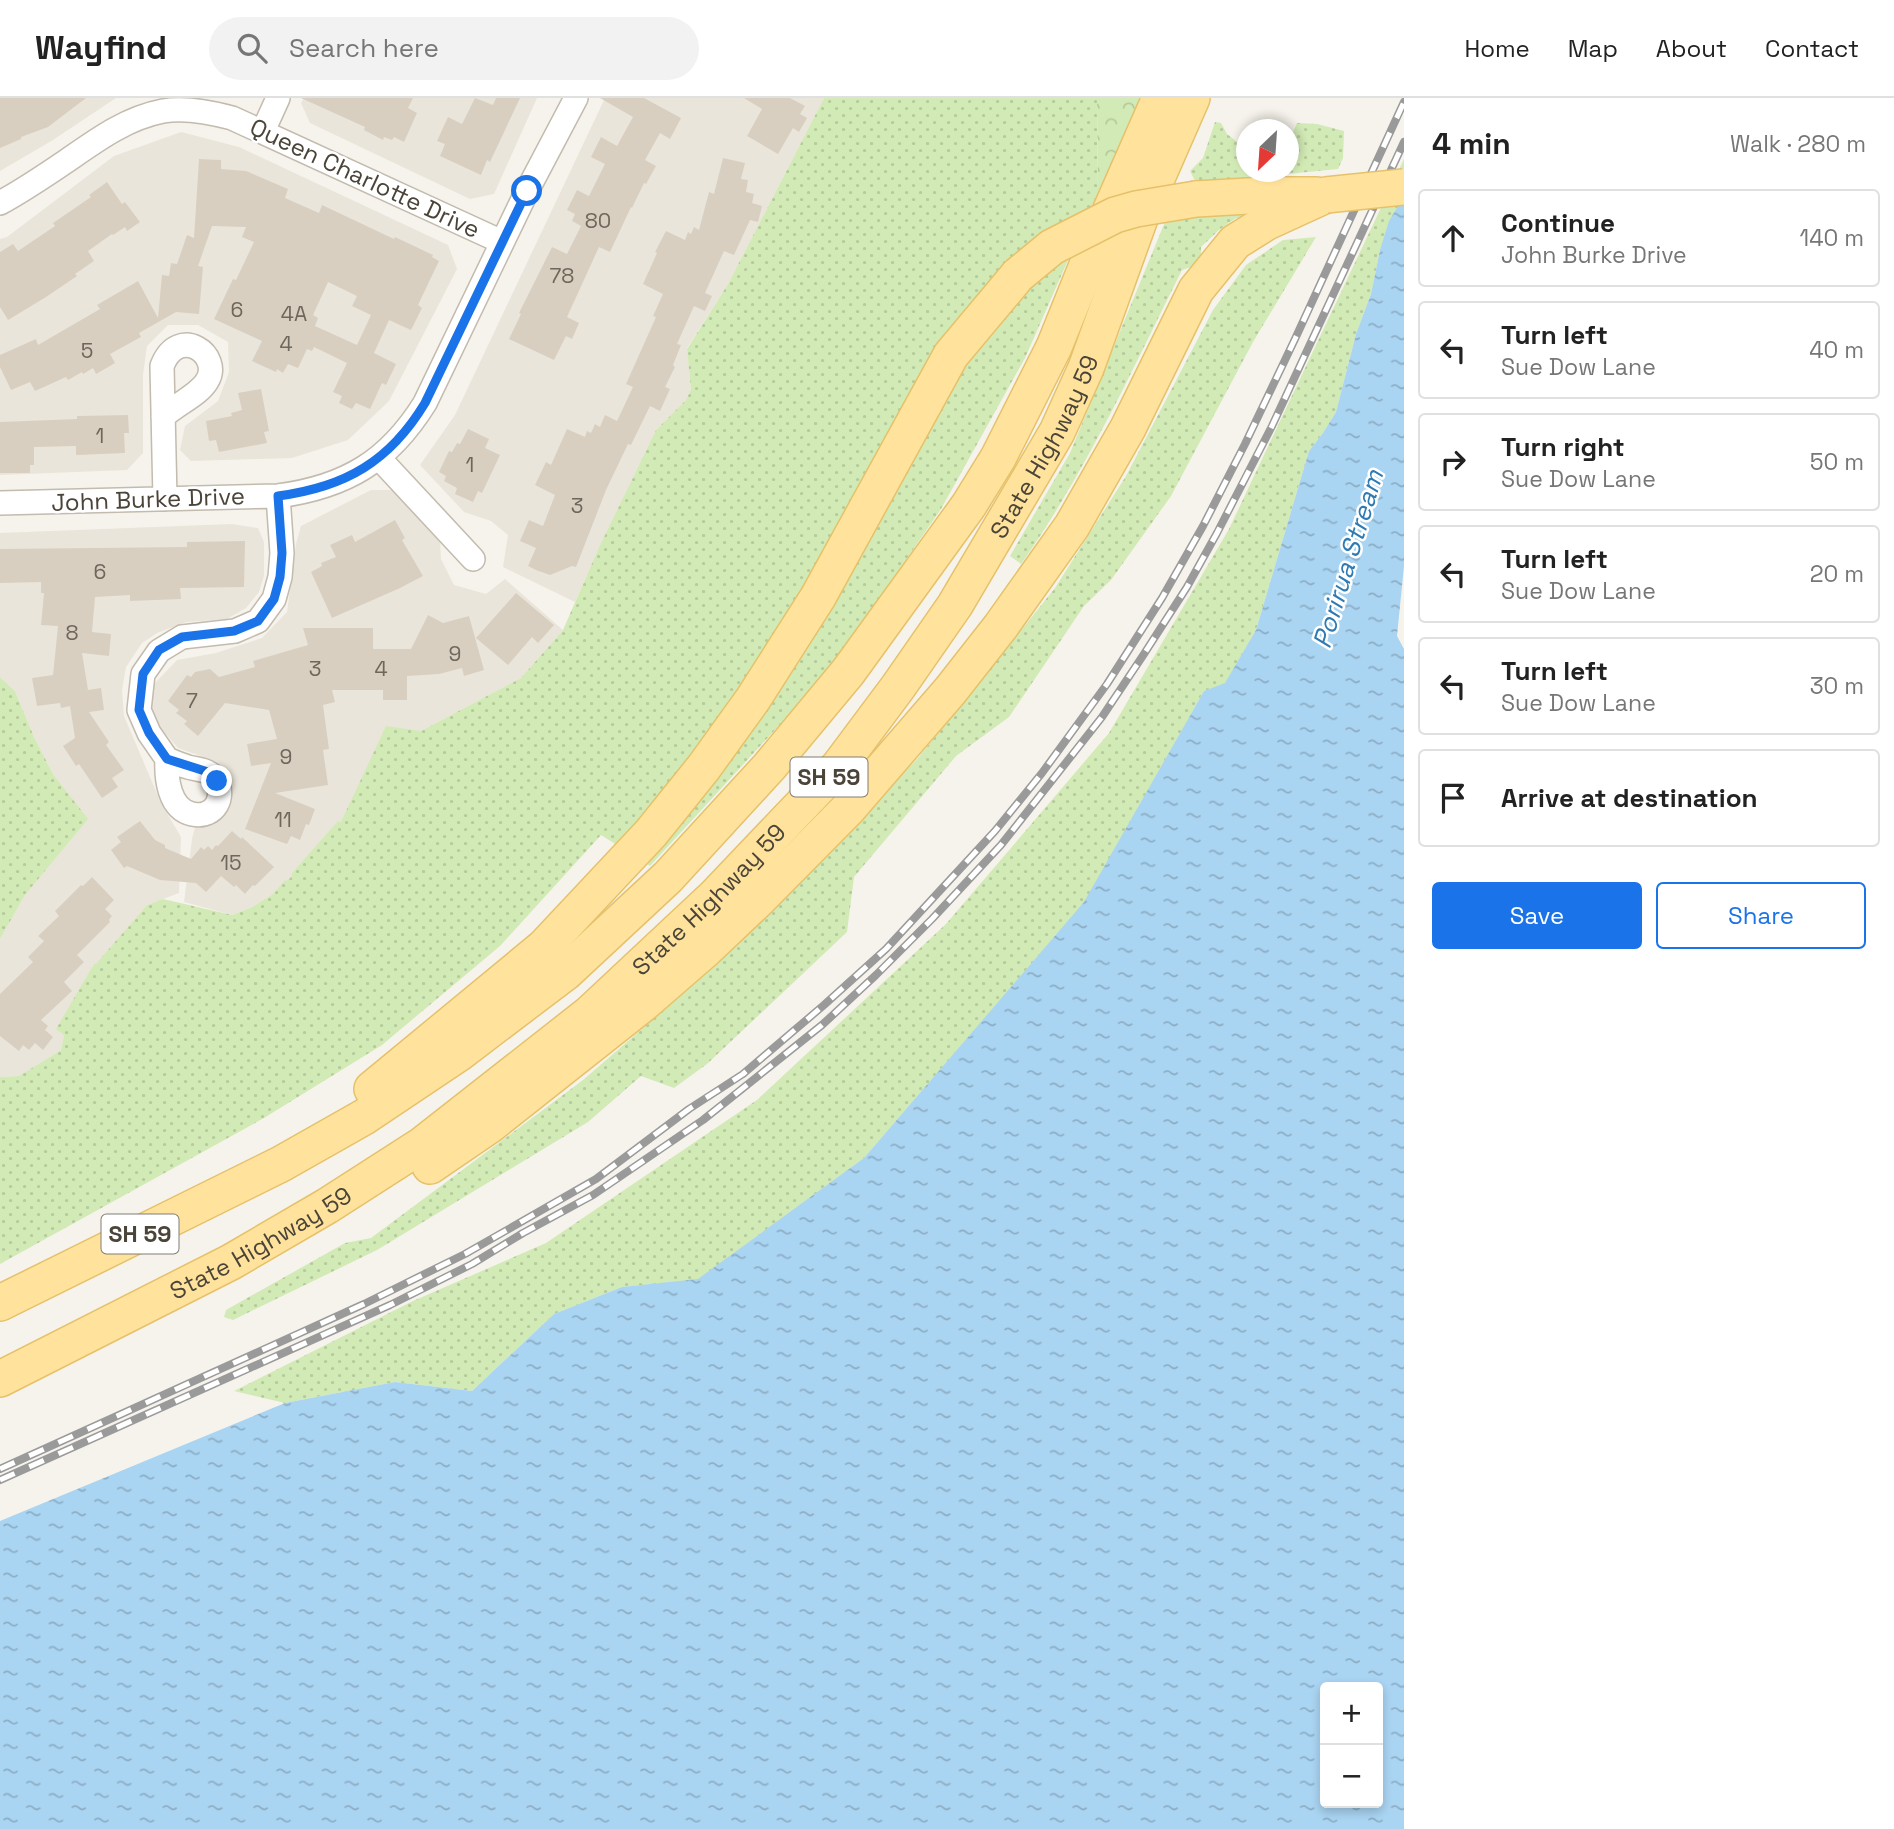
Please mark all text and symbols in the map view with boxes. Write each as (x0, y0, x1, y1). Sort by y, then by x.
search box (209, 17, 699, 80)
text: Wayfind (35, 27, 167, 69)
icon: search (233, 29, 271, 67)
text: Search here (289, 31, 439, 65)
text: Home (1464, 33, 1530, 64)
text: Map (1568, 33, 1618, 64)
text: About (1656, 33, 1727, 64)
text: Contact (1765, 33, 1859, 64)
street label: Queen Charlotte Drive (245, 111, 485, 245)
north arrow (1236, 119, 1299, 182)
text: 4 min (1432, 124, 1511, 163)
text: Walk · 280 m (1730, 129, 1866, 159)
route start (511, 175, 542, 206)
text: Continue (1501, 206, 1615, 240)
house number: 80 (585, 207, 611, 234)
icon: ahead (1434, 219, 1472, 257)
text: 140 m (1800, 223, 1864, 253)
text: John Burke Drive (1501, 240, 1687, 270)
house number: 78 (550, 262, 574, 289)
house number: 6 (231, 296, 243, 323)
house number: 4A (281, 300, 307, 327)
text: Turn left (1501, 318, 1608, 352)
house number: 4 (279, 330, 293, 357)
icon: left (1434, 331, 1472, 369)
text: 40 m (1809, 335, 1864, 365)
house number: 5 (81, 337, 93, 364)
street label: State Highway 59 (982, 351, 1105, 544)
text: Sue Dow Lane (1501, 352, 1656, 382)
house number: 1 (96, 422, 104, 449)
text: Turn right (1501, 430, 1625, 464)
icon: right (1434, 443, 1472, 481)
text: 50 m (1810, 447, 1864, 477)
house number: 1 (466, 451, 474, 478)
text: Sue Dow Lane (1501, 464, 1656, 494)
water label: Porirua Stream (1305, 465, 1391, 652)
street label: John Burke Drive (51, 480, 245, 518)
house number: 3 (571, 492, 583, 519)
text: Turn left (1501, 542, 1608, 576)
icon: left (1434, 555, 1472, 593)
house number: 6 (94, 558, 106, 585)
text: 20 m (1810, 559, 1864, 589)
text: Sue Dow Lane (1501, 576, 1656, 606)
house number: 8 (65, 619, 79, 646)
house number: 9 (449, 640, 461, 667)
text: Turn left (1501, 654, 1608, 688)
house number: 3 (309, 655, 321, 682)
house number: 4 (374, 655, 388, 682)
icon: left (1434, 667, 1472, 705)
text: 30 m (1810, 671, 1864, 701)
house number: 7 (186, 687, 198, 714)
text: Sue Dow Lane (1501, 688, 1656, 718)
house number: 9 (280, 743, 292, 770)
road number: SH 59 (790, 758, 868, 796)
route end (201, 765, 232, 796)
icon: arrive (1434, 779, 1472, 817)
text: Arrive at destination (1501, 781, 1758, 815)
house number: 11 (274, 806, 292, 833)
street label: State Highway 59 (625, 816, 792, 982)
house number: 15 (220, 849, 242, 876)
button: Save (1432, 882, 1642, 949)
button: Share (1656, 882, 1866, 949)
street label: State Highway 59 (164, 1179, 357, 1306)
road number: SH 59 (102, 1214, 178, 1254)
map controls (1320, 1682, 1383, 1808)
button: + (1320, 1682, 1383, 1745)
button: − (1320, 1745, 1383, 1808)

